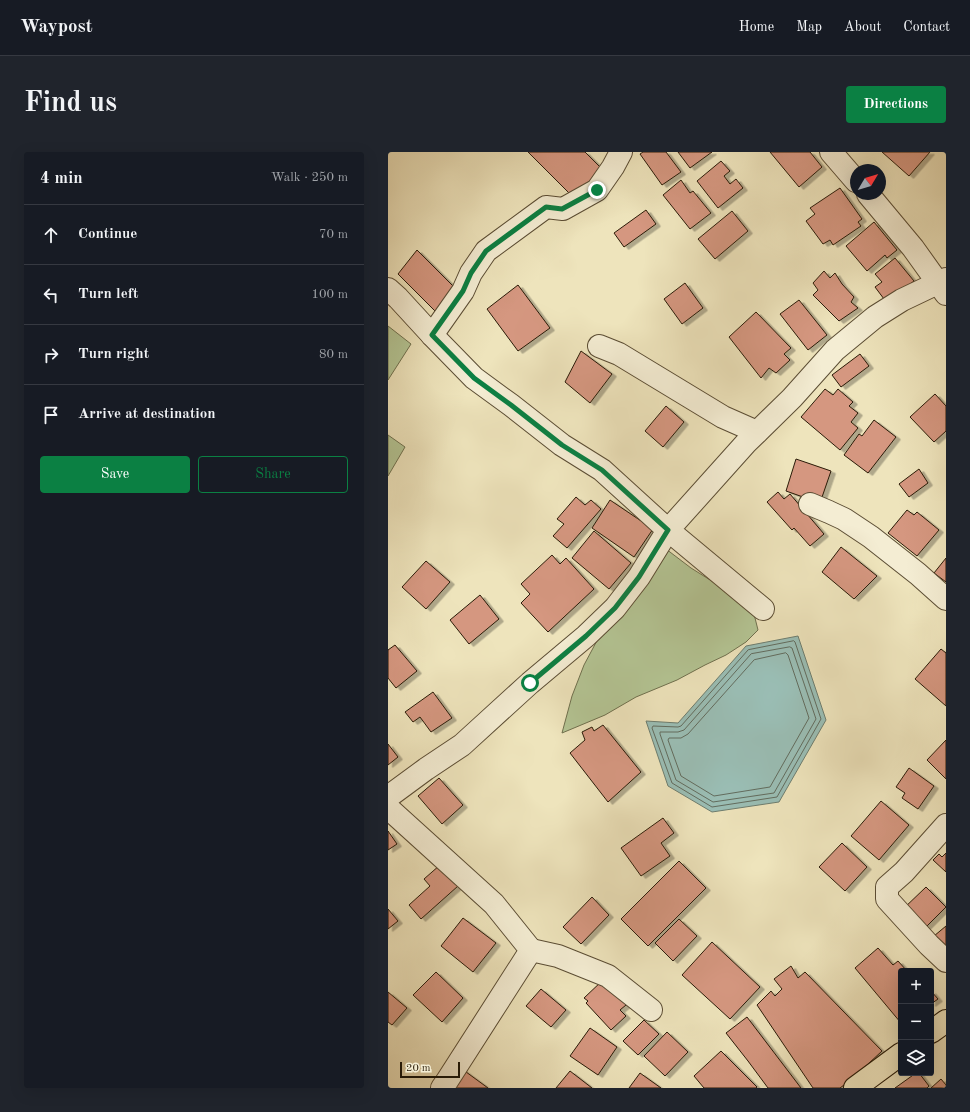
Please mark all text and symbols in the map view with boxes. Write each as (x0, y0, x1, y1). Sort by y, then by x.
text: Waypost (20, 18, 93, 37)
text: Home (739, 20, 774, 34)
text: Map (796, 20, 822, 34)
text: About (844, 20, 881, 34)
text: Contact (903, 20, 950, 34)
button: Directions (846, 86, 946, 123)
text: Find us (24, 90, 117, 118)
north arrow (850, 164, 886, 200)
text: 4 min (40, 170, 83, 187)
text: Walk · 250 m (271, 171, 348, 184)
route end (588, 181, 606, 199)
icon: ahead (40, 224, 62, 246)
text: Continue (78, 227, 137, 242)
text: 70 m (319, 228, 348, 241)
icon: left (40, 284, 62, 306)
text: Turn left (78, 287, 138, 302)
text: 100 m (311, 288, 348, 301)
icon: right (40, 344, 62, 366)
text: Turn right (78, 347, 149, 362)
text: 80 m (319, 348, 348, 361)
icon: arrive (40, 404, 62, 426)
text: Arrive at destination (78, 407, 216, 422)
button: Save (40, 456, 190, 493)
button: Share (198, 456, 348, 493)
route start (521, 674, 539, 692)
map controls (898, 968, 934, 1076)
button: + (898, 968, 934, 1004)
button: − (898, 1004, 934, 1040)
button: layers (898, 1040, 934, 1076)
scale bar (400, 1060, 460, 1079)
text: 20 m (406, 1063, 431, 1074)

